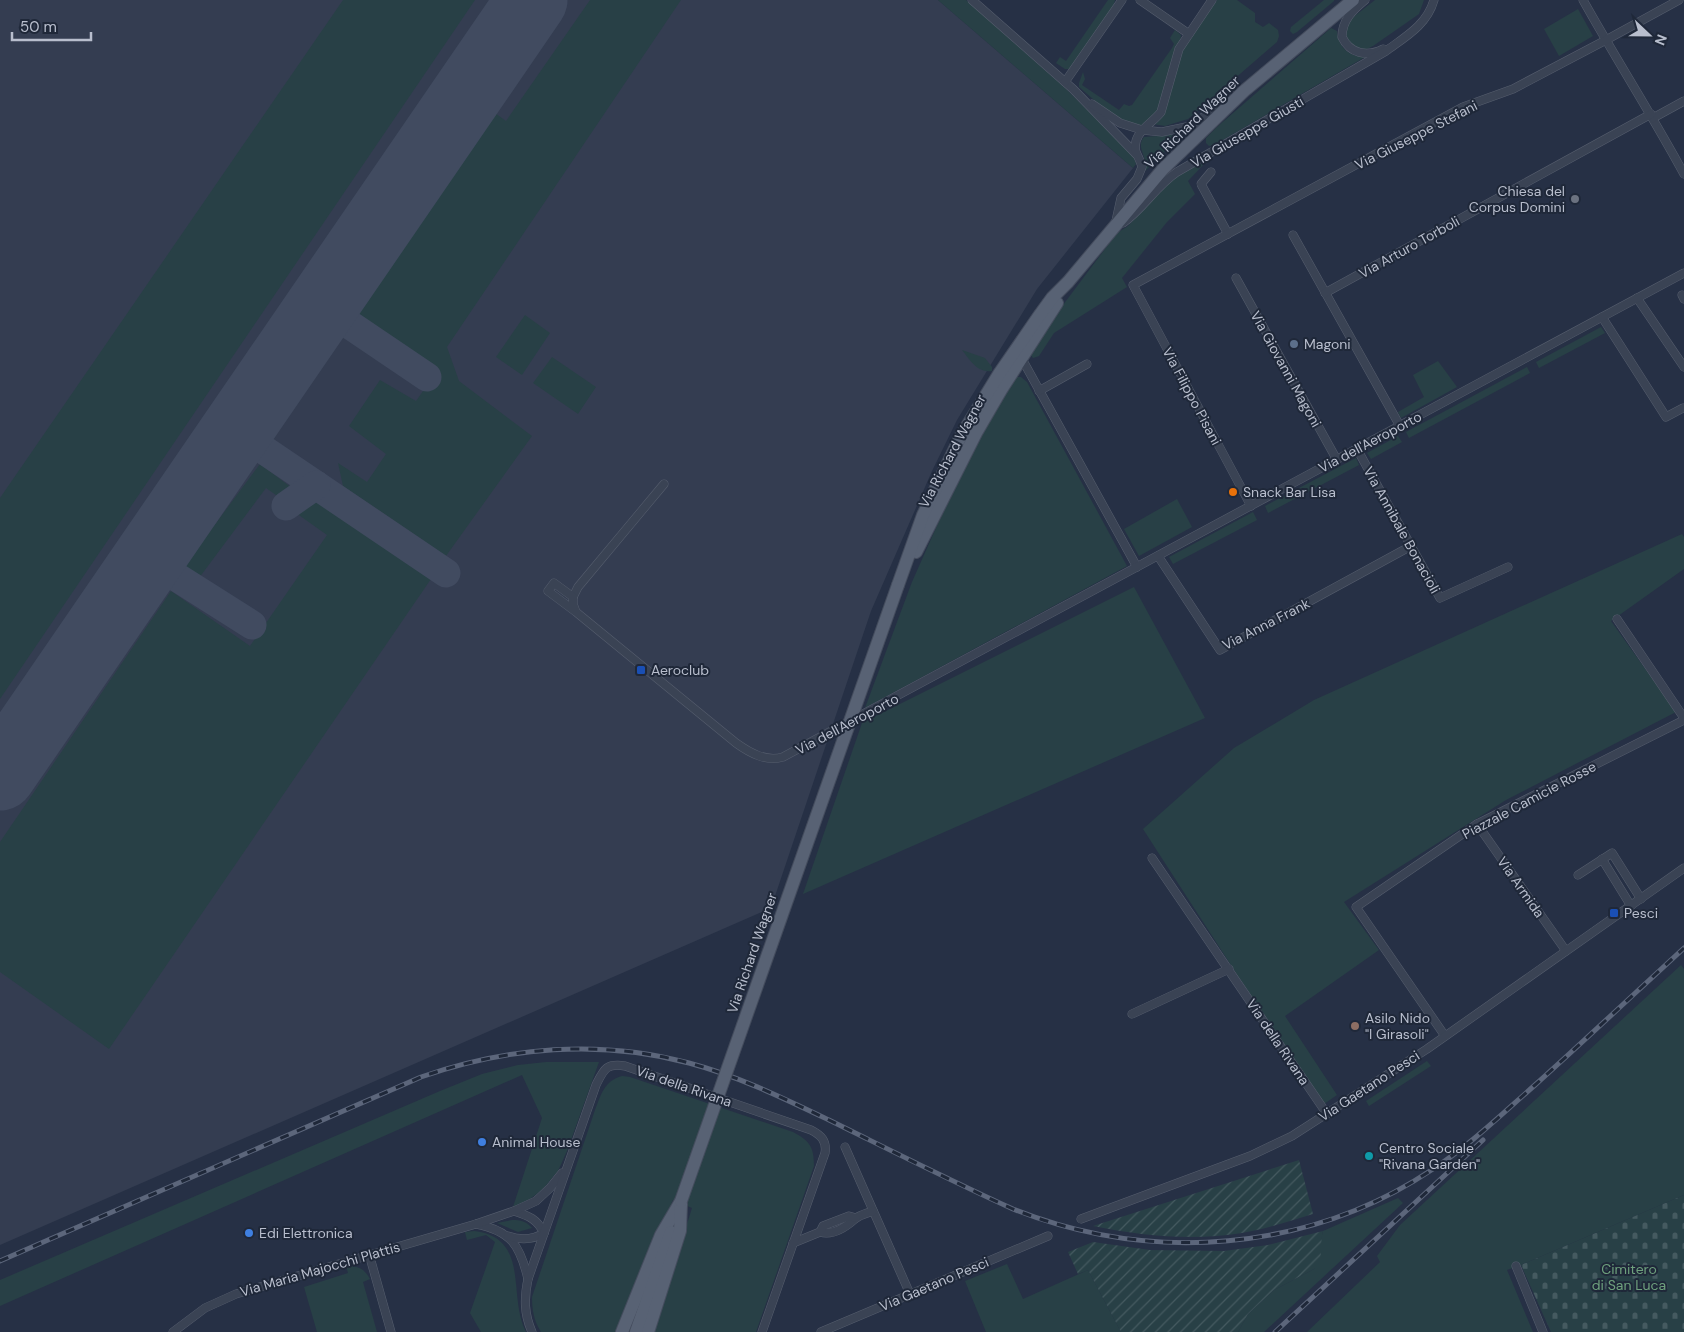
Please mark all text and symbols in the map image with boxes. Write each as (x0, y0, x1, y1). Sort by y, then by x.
scale bar (12, 10, 91, 42)
north arrow (1624, 10, 1674, 60)
text: 50 m (20, 17, 57, 37)
text: N (1651, 32, 1671, 48)
street label: Via Richard Wagner (1140, 72, 1244, 172)
street label: Via Giuseppe Giusti (1187, 92, 1307, 172)
street label: Via Giuseppe Stefani (1352, 96, 1480, 174)
place label: Chiesa del Corpus Domini (1469, 182, 1565, 216)
marker: Chiesa del Corpus Domini (1569, 193, 1581, 205)
street label: Via Arturo Torboli (1355, 212, 1463, 282)
street label: Via Giovanni Magoni (1247, 308, 1325, 430)
place label: Magoni (1304, 335, 1351, 353)
marker: Magoni (1288, 338, 1300, 350)
street label: Via Filippo Pisani (1159, 344, 1225, 448)
street label: Via Richard Wagner (914, 391, 990, 511)
street label: Via dell'Aeroporto (1315, 407, 1425, 477)
street label: Via Annibale Bonacioli (1360, 463, 1444, 597)
place label: Snack Bar Lisa (1243, 483, 1336, 501)
marker: Snack Bar Lisa (1227, 486, 1239, 498)
street label: Via Anna Frank (1219, 594, 1313, 654)
place label: Aeroclub (651, 661, 709, 679)
marker: Aeroclub (635, 664, 647, 676)
street label: Via dell'Aeroporto (792, 689, 902, 759)
street label: Piazzale Camicie Rosse (1459, 757, 1599, 843)
street label: Via Armida (1493, 853, 1549, 921)
street label: Via Richard Wagner (723, 890, 781, 1016)
place label: Pesci (1624, 904, 1658, 922)
marker: Pesci (1608, 907, 1620, 919)
street label: Via della Rivana (1242, 995, 1314, 1089)
place label: Asilo Nido "I Girasoli" (1365, 1009, 1430, 1043)
marker: Asilo Nido "I Girasoli" (1349, 1020, 1361, 1032)
street label: Via Gaetano Pesci (1315, 1047, 1423, 1125)
street label: Via della Rivana (634, 1061, 734, 1111)
place label: Animal House (492, 1133, 581, 1151)
marker: Animal House (476, 1136, 488, 1148)
place label: Centro Sociale "Rivana Garden" (1379, 1139, 1480, 1173)
marker: Centro Sociale "Rivana Garden" (1363, 1150, 1375, 1162)
place label: Edi Elettronica (259, 1224, 353, 1242)
marker: Edi Elettronica (243, 1227, 255, 1239)
street label: Via Maria Majocchi Plattis (238, 1238, 402, 1300)
street label: Via Gaetano Pesci (877, 1253, 991, 1315)
park label: Cimitero di San Luca (1592, 1260, 1666, 1294)

